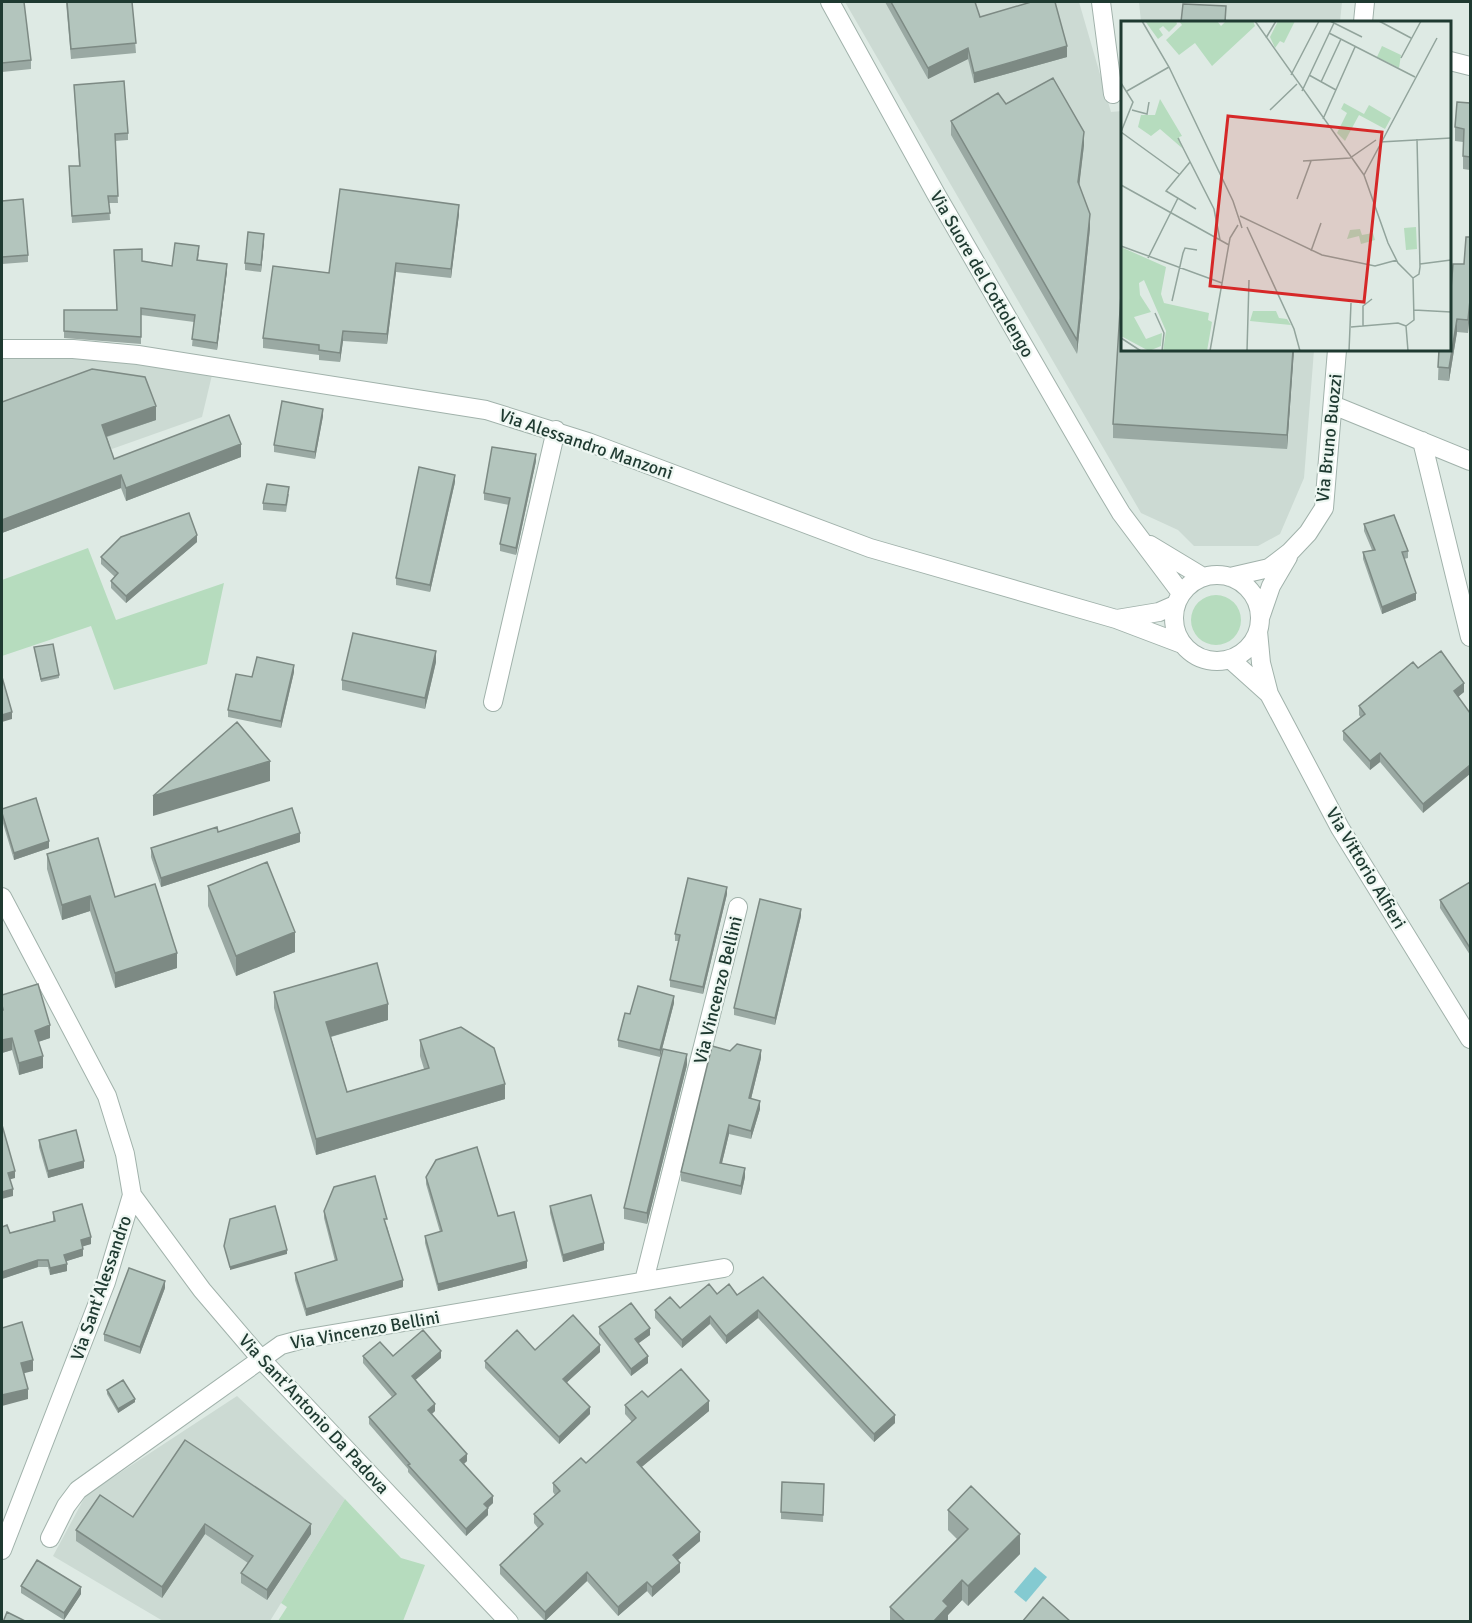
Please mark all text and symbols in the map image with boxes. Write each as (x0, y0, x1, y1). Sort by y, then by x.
inset map (1121, 21, 1451, 351)
street label: Via Suore del Cottolengo (925, 187, 1039, 361)
street label: Via Bruno Buozzi (1311, 373, 1347, 503)
street label: Via Alessandro Manzoni (496, 404, 676, 484)
street label: Via Vittorio Alfieri (1321, 803, 1411, 933)
street label: Via Vincenzo Bellini (689, 914, 747, 1066)
street label: Via Sant'Alessandro (66, 1213, 136, 1363)
street label: Via Vincenzo Bellini (289, 1306, 441, 1354)
street label: Via Sant'Antonio Da Padova (234, 1329, 394, 1499)

